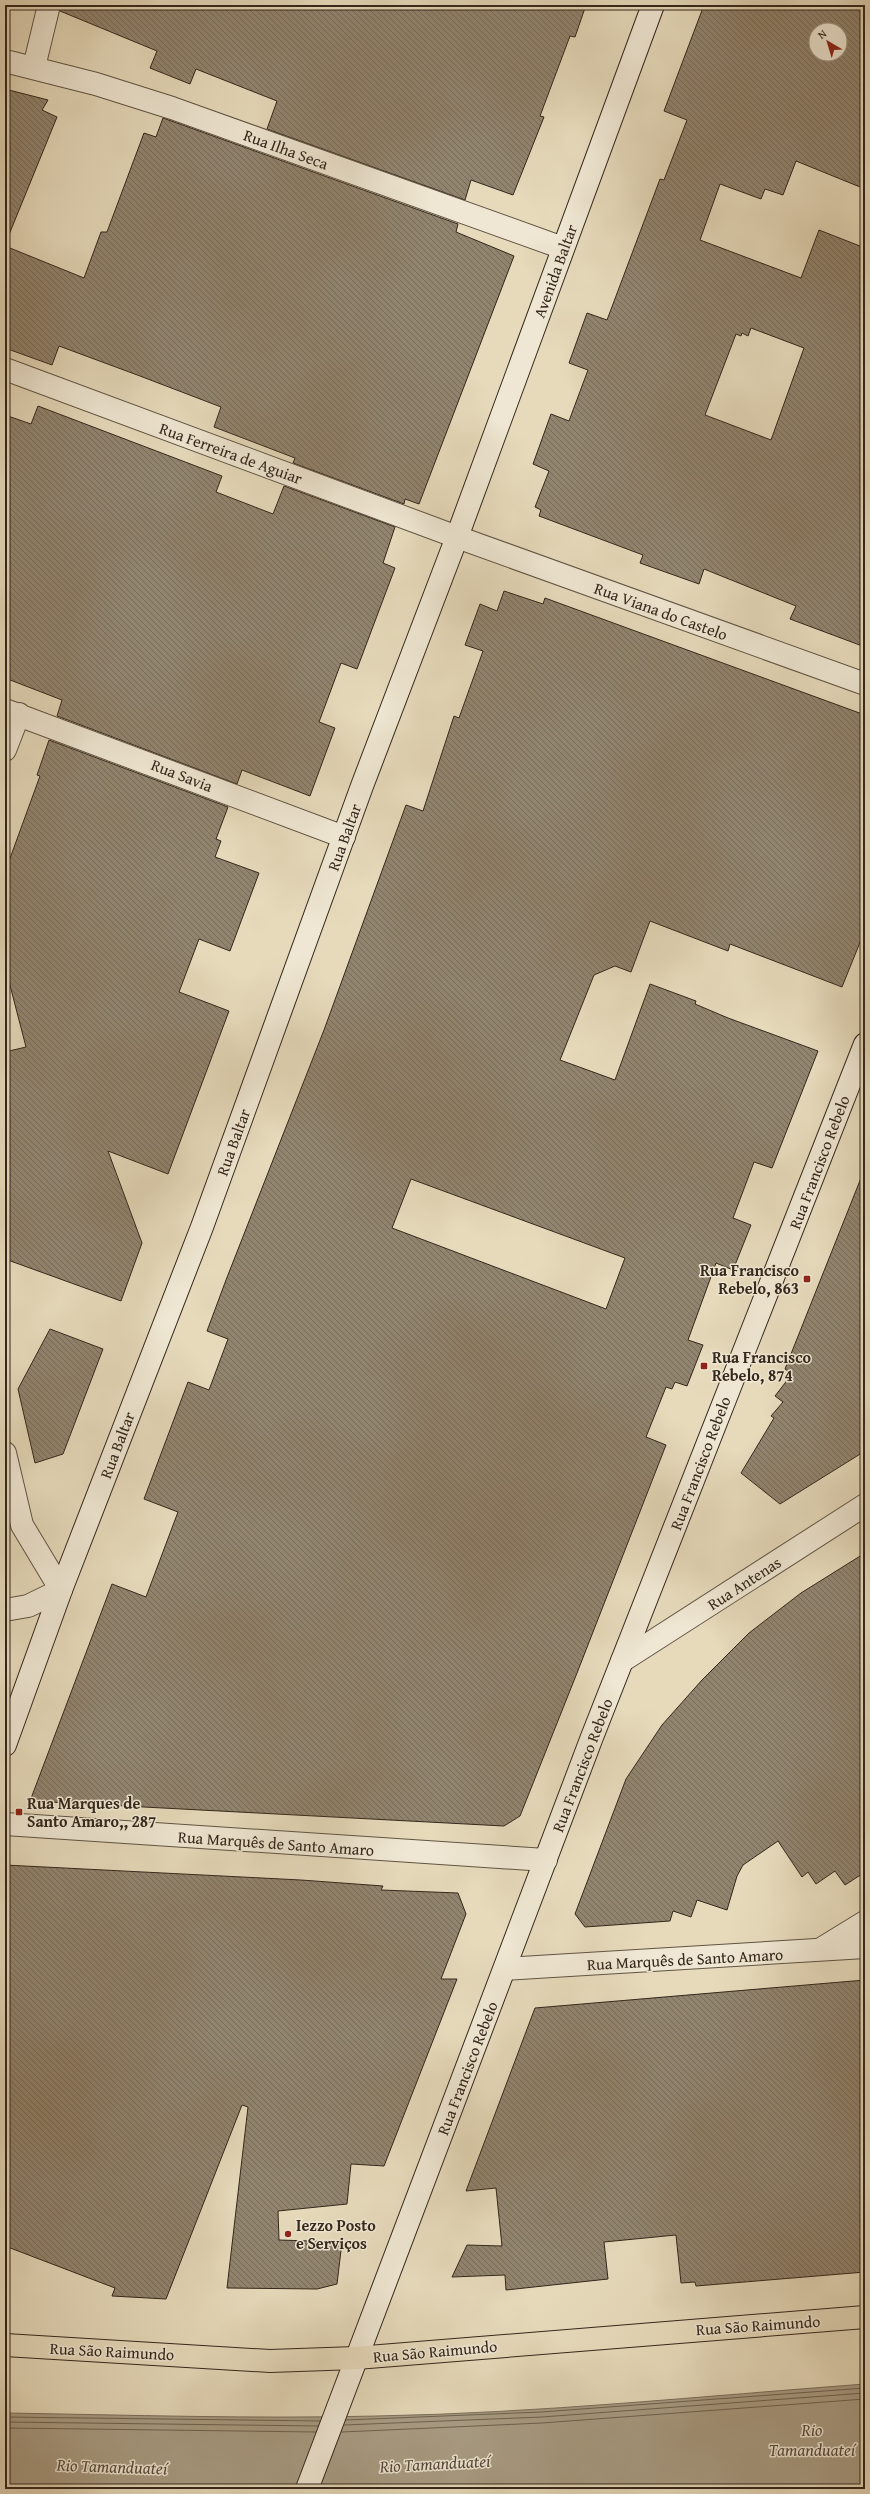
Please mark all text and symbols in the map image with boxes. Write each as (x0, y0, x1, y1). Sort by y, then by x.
north arrow (808, 22, 848, 62)
text: N (814, 25, 830, 43)
street label: Rua Ilha Seca (240, 123, 332, 176)
street label: Avenida Baltar (527, 220, 583, 321)
street label: Rua Ferreira de Aguiar (156, 416, 306, 490)
street label: Rua Viana do Castelo (591, 576, 731, 646)
street label: Rua Savia (148, 752, 217, 798)
street label: Rua Baltar (321, 800, 367, 874)
street label: Rua Francisco Rebelo (782, 1092, 856, 1232)
street label: Rua Baltar (210, 1105, 256, 1179)
place label: Rua Francisco Rebelo, 863 (700, 1258, 799, 1300)
marker: Rua Francisco Rebelo, 863 (802, 1274, 812, 1284)
place label: Rua Francisco Rebelo, 874 (712, 1345, 812, 1387)
marker: Rua Francisco Rebelo, 874 (699, 1361, 709, 1371)
street label: Rua Francisco Rebelo (663, 1393, 737, 1533)
street label: Rua Baltar (93, 1408, 141, 1482)
street label: Rua Antenas (702, 1550, 786, 1616)
street label: Rua Francisco Rebelo (545, 1695, 619, 1835)
place label: Rua Marques de Santo Amaro,, 287 (27, 1791, 156, 1833)
marker: Rua Marques de Santo Amaro,, 287 (14, 1807, 24, 1817)
street label: Rua Marquês de Santo Amaro (177, 1824, 375, 1862)
street label: Rua Marquês de Santo Amaro (586, 1942, 784, 1976)
street label: Rua Francisco Rebelo (430, 1998, 504, 2138)
place label: Iezzo Posto e Serviços (296, 2213, 376, 2255)
marker: Iezzo Posto e Serviços (283, 2229, 293, 2239)
street label: Rua São Raimundo (695, 2309, 821, 2341)
street label: Rua São Raimundo (372, 2334, 498, 2368)
street label: Rua São Raimundo (49, 2336, 175, 2366)
water label: Rio Tamanduateí (769, 2417, 857, 2462)
water label: Rio Tamanduateí (378, 2448, 493, 2478)
water label: Rio Tamanduateí (55, 2452, 169, 2480)

